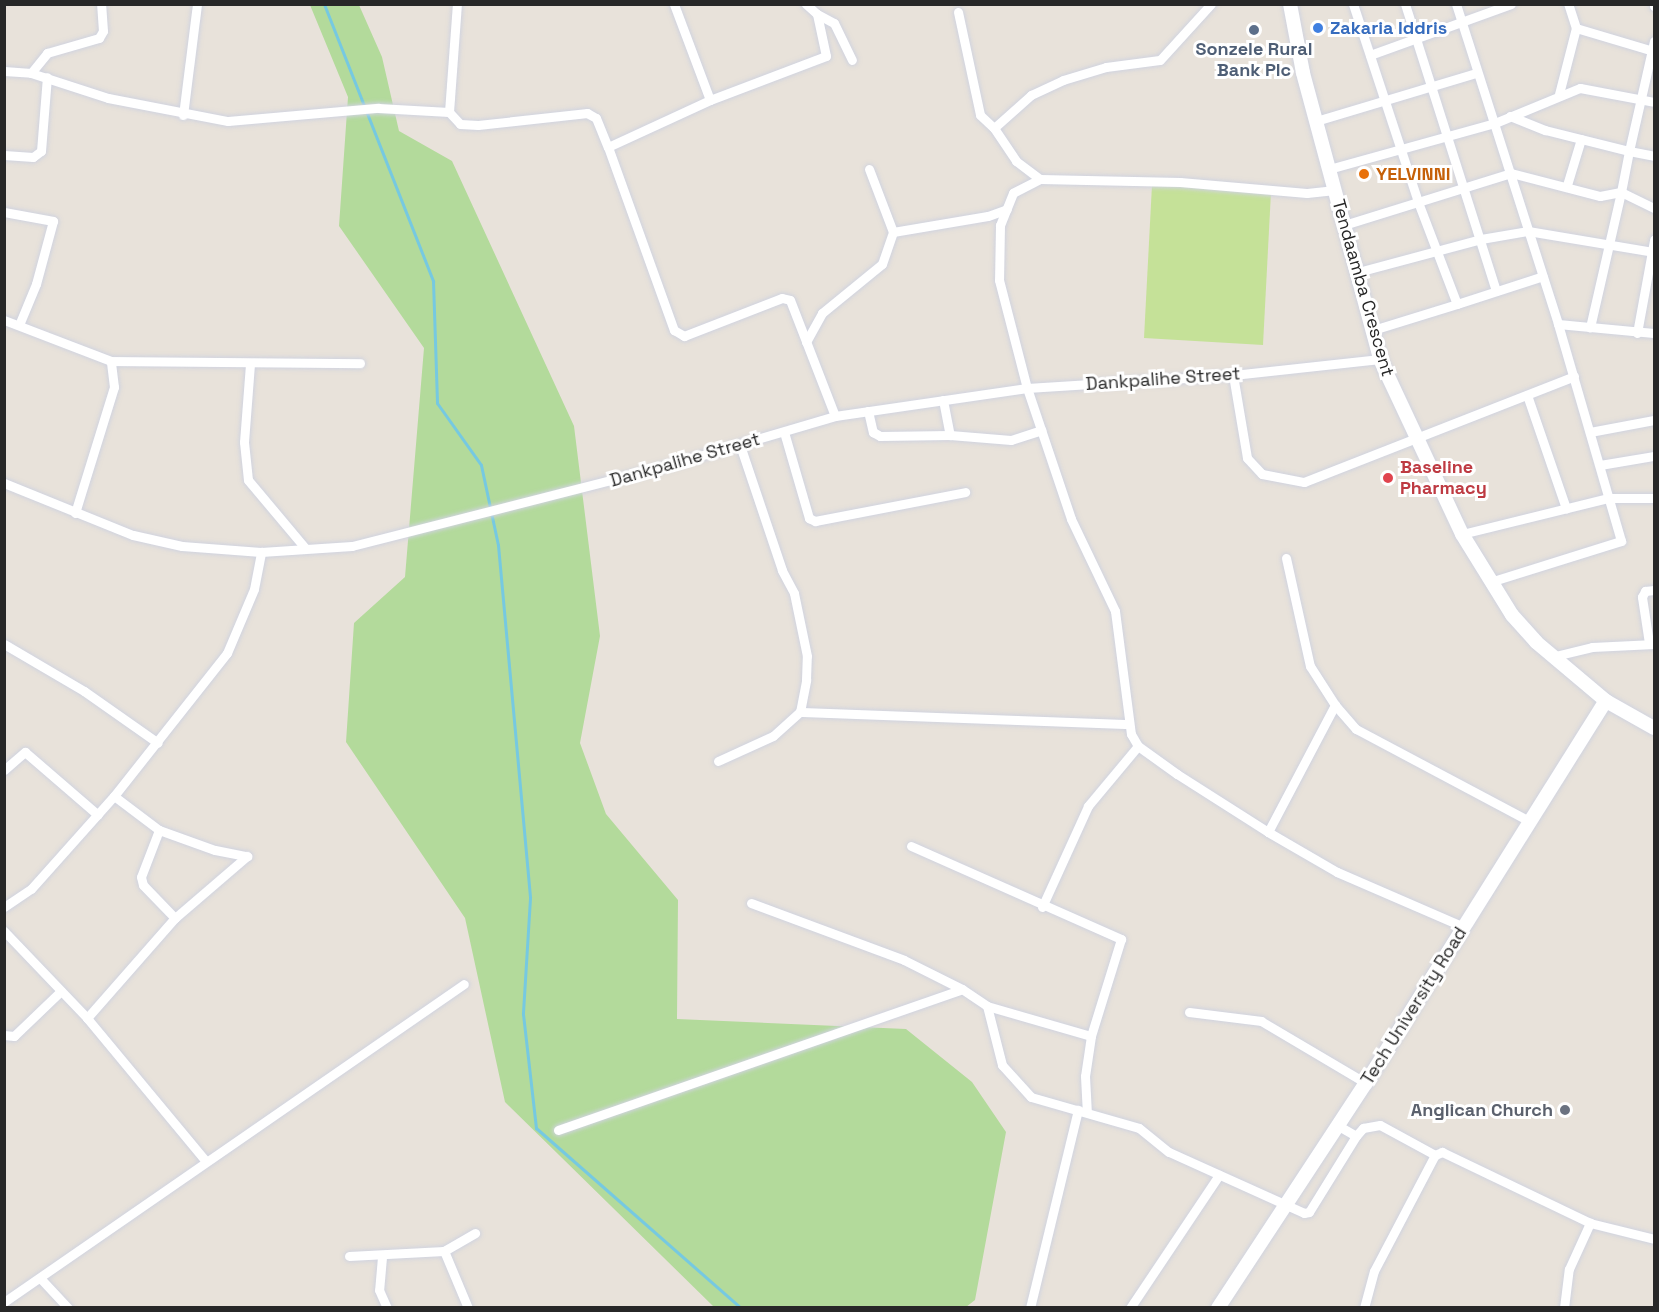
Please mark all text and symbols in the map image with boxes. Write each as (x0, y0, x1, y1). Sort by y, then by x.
place label: Zakaria Iddris (1330, 17, 1447, 39)
marker: Zakaria Iddris (1311, 21, 1325, 35)
marker: Sonzele Rural Bank Plc (1247, 23, 1261, 37)
place label: Sonzele Rural Bank Plc (1196, 39, 1312, 82)
place label: YELVINNI (1376, 163, 1450, 185)
marker: YELVINNI (1357, 167, 1371, 181)
street label: Tendaamba Crescent (1327, 197, 1399, 379)
street label: Dankpalihe Street (1085, 363, 1241, 395)
street label: Dankpalihe Street (607, 428, 763, 492)
place label: Baseline Pharmacy (1400, 457, 1487, 500)
marker: Baseline Pharmacy (1381, 471, 1395, 485)
street label: Tech University Road (1357, 923, 1471, 1089)
place label: Anglican Church (1411, 1099, 1553, 1121)
marker: Anglican Church (1558, 1103, 1572, 1117)

